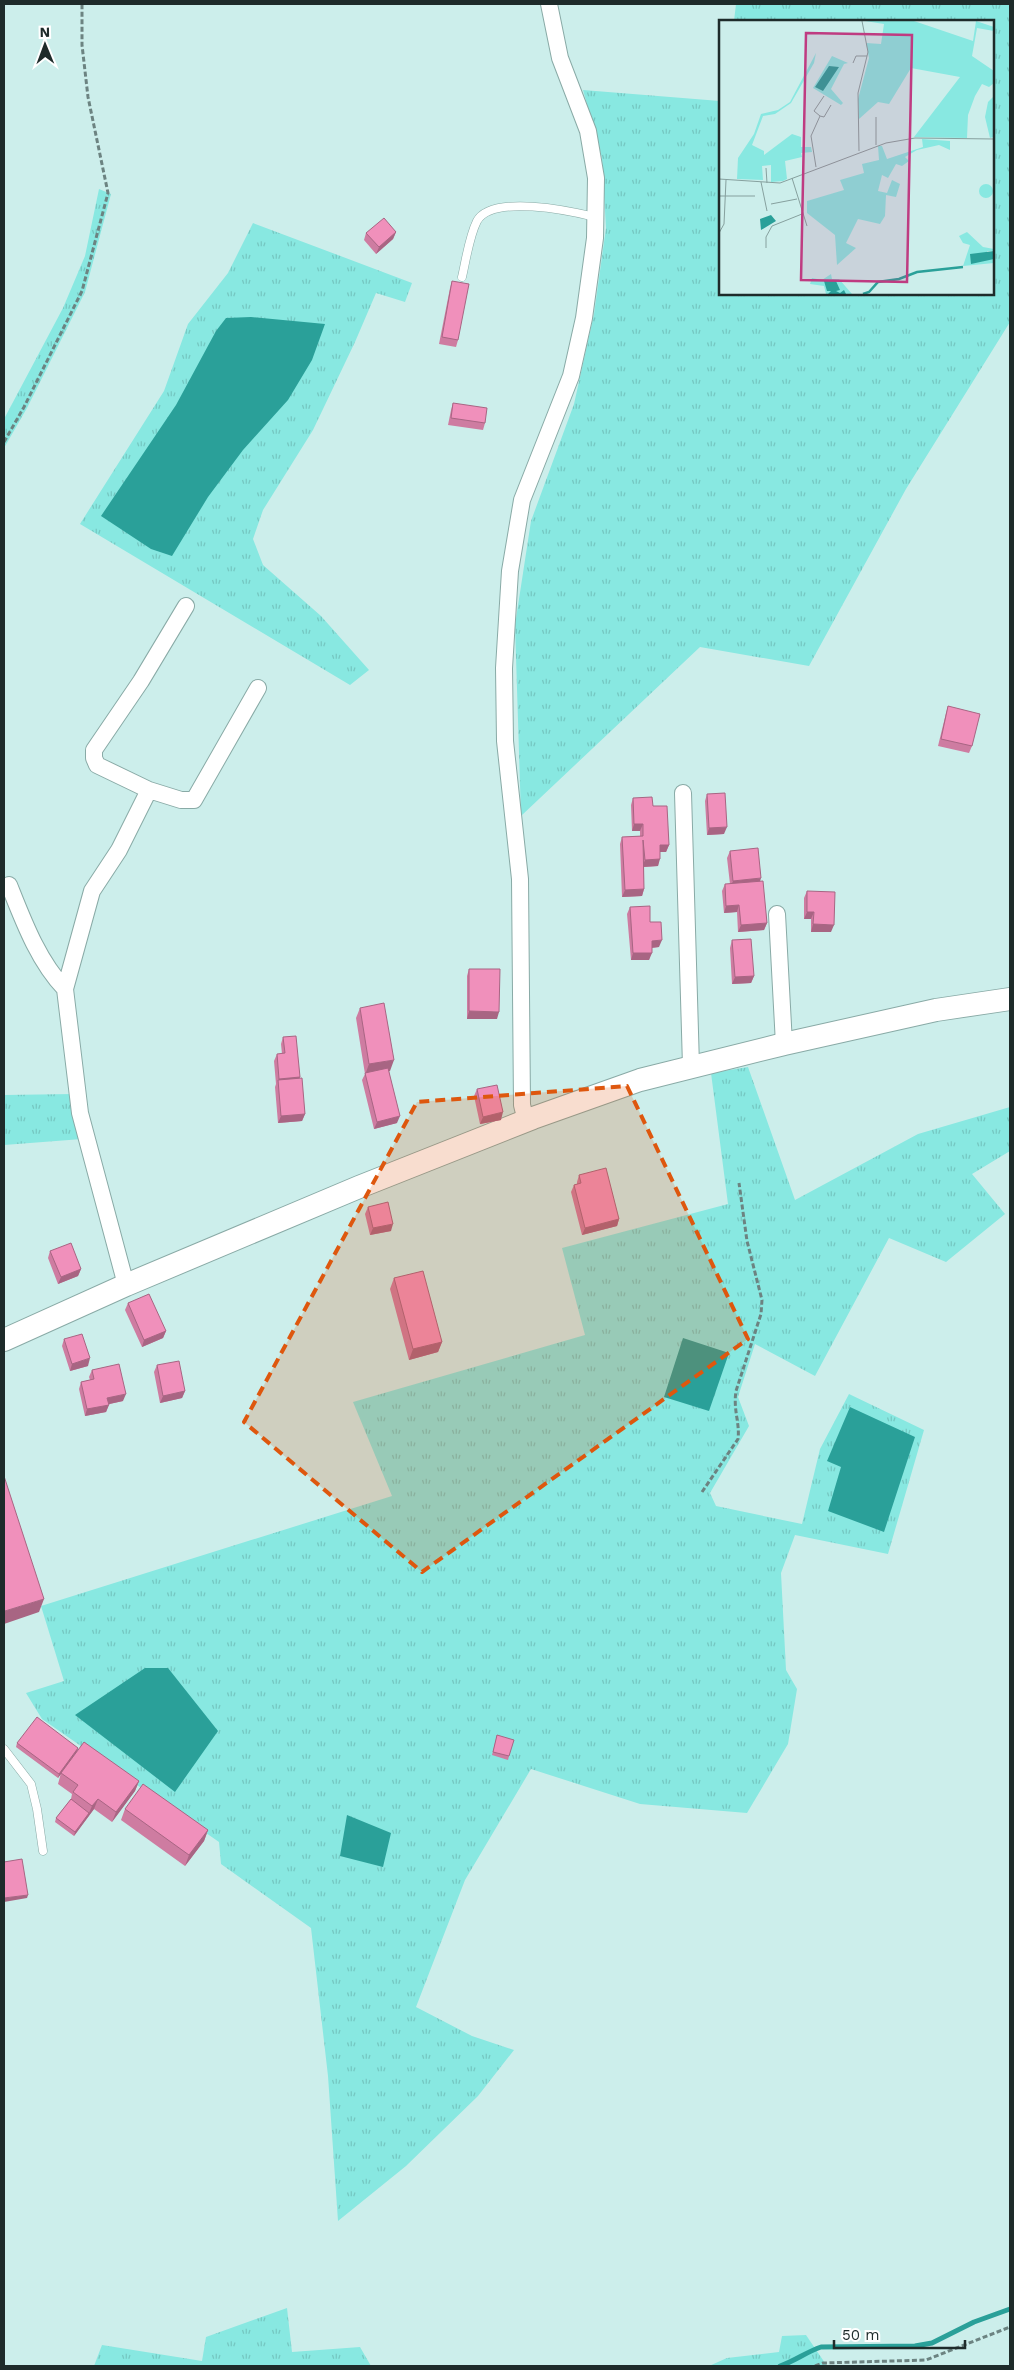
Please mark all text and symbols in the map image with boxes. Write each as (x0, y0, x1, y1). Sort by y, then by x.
north arrow (20, 20, 70, 70)
inset map (719, 20, 994, 295)
text: N (39, 24, 50, 40)
scale bar (834, 2318, 965, 2350)
text: 50 m (842, 2326, 879, 2344)

